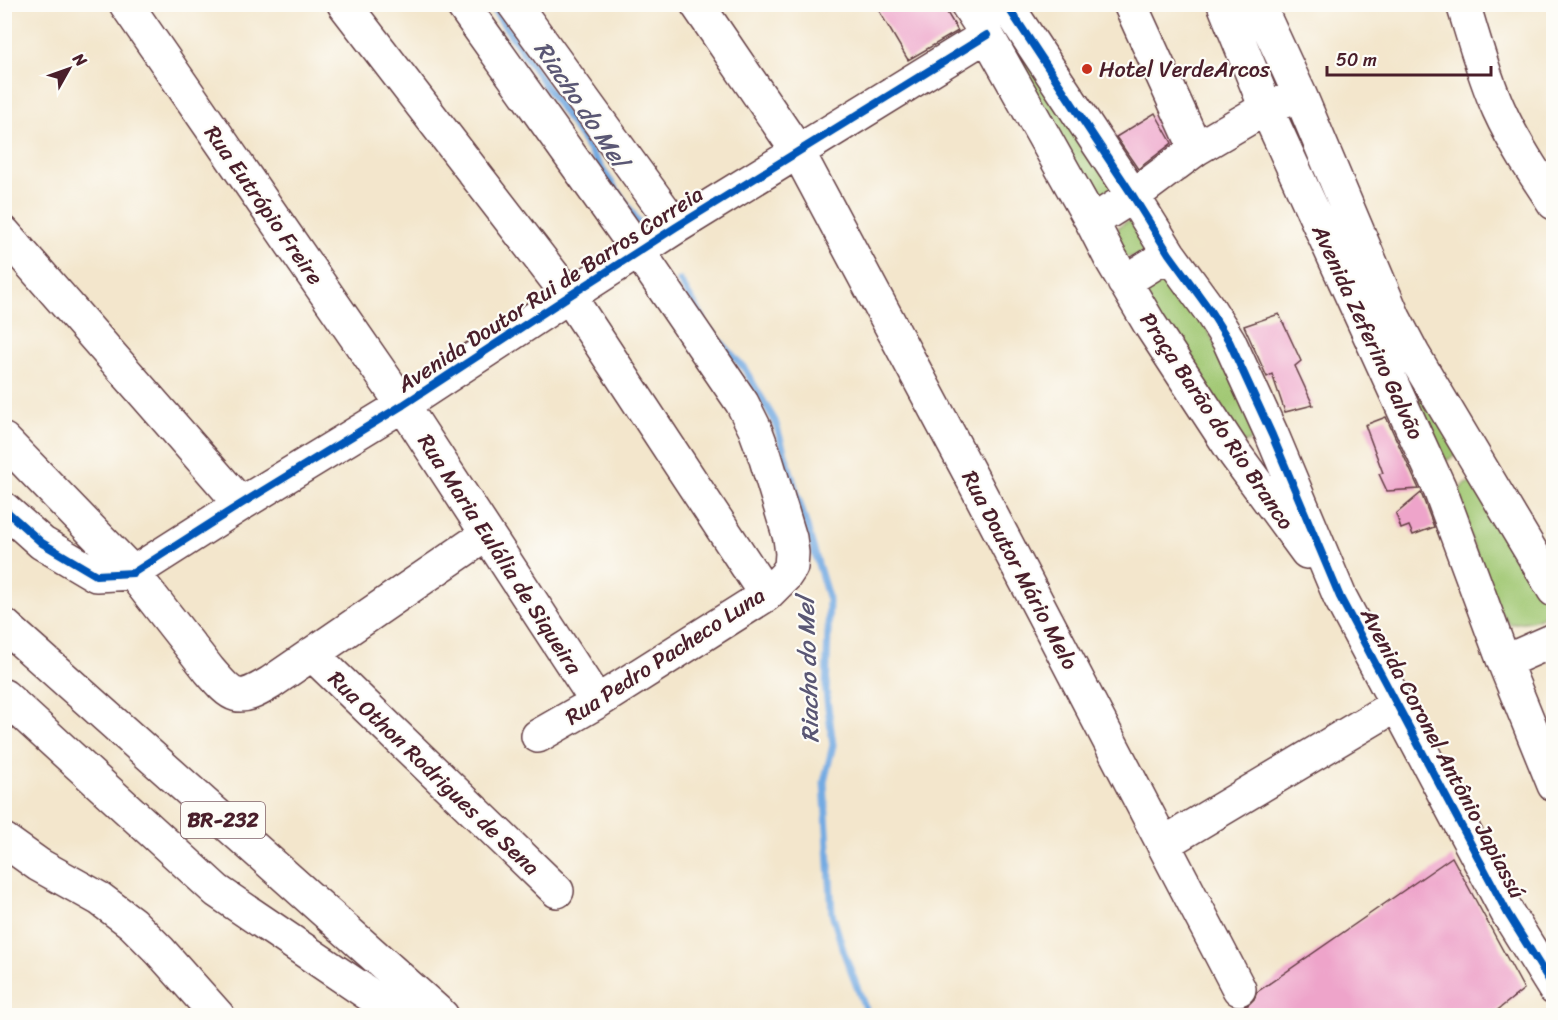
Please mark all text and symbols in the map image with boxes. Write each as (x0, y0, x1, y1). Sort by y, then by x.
water label: Riacho do Mel (523, 32, 642, 180)
north arrow (39, 39, 99, 99)
scale bar (1327, 39, 1490, 77)
text: 50 m (1336, 44, 1377, 76)
text: N (65, 45, 95, 74)
place label: Hotel VerdeArcos (1099, 50, 1271, 89)
marker: Hotel VerdeArcos (1080, 62, 1094, 76)
street label: Rua Eutrópio Freire (194, 117, 334, 293)
street label: Avenida Doutor Rui de Barros Correia (388, 175, 711, 404)
street label: Avenida Zeferino Galvão (1301, 217, 1435, 446)
street label: Praça Barão do Rio Branco (1129, 304, 1305, 538)
street label: Rua Maria Eulália de Siqueira (407, 426, 593, 683)
street label: Rua Doutor Mário Melo (951, 463, 1089, 677)
street label: Rua Pedro Pacheco Luna (557, 576, 773, 736)
water label: Riacho do Mel (784, 591, 832, 744)
street label: Avenida Coronel Antônio Japiassú (1349, 600, 1537, 906)
street label: Rua Othon Rodrigues de Sena (319, 661, 549, 885)
road number: BR-232 (181, 802, 265, 838)

